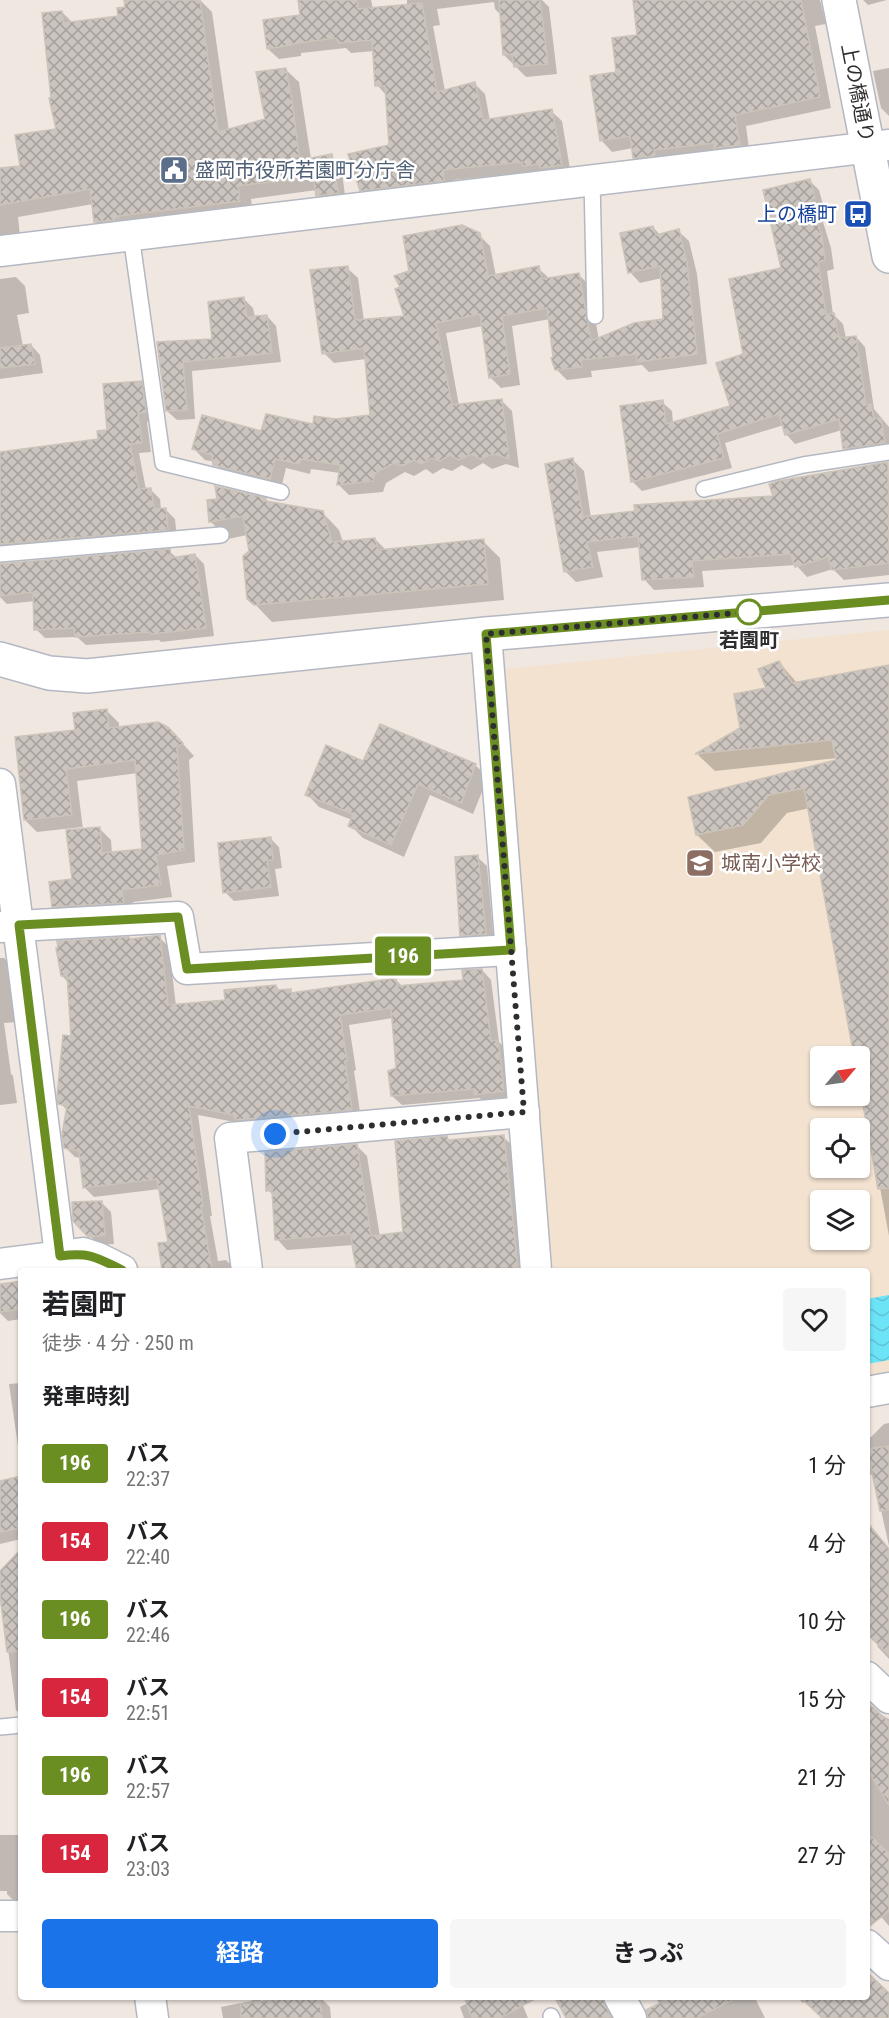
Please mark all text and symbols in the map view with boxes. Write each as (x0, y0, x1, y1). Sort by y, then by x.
street label: 上の橋通り (837, 42, 879, 144)
public building icon: 盛岡市役所若園町分庁舎 (158, 154, 190, 186)
place label: 盛岡市役所若園町分庁舎 (195, 158, 415, 182)
bus stop icon: 上の橋町 (842, 198, 874, 230)
place label: 上の橋町 (757, 202, 837, 226)
marker: 若園町 (736, 599, 762, 625)
place label: 若園町 (719, 628, 779, 652)
school or university icon: 城南小学校 (684, 847, 716, 879)
place label: 城南小学校 (721, 851, 821, 875)
line badge: 196 (368, 936, 438, 976)
text: 196 (387, 944, 419, 968)
north arrow (810, 1046, 870, 1106)
map controls (810, 1046, 870, 1250)
button: locate (810, 1118, 870, 1178)
your location (260, 1119, 290, 1149)
button: layers (810, 1190, 870, 1250)
text: 若園町 (42, 1288, 126, 1321)
button: heart (783, 1288, 846, 1351)
text: 徒歩 · 4 分 · 250 m (42, 1331, 194, 1355)
text: 発車時刻 (42, 1384, 130, 1409)
text: バス (126, 1441, 170, 1466)
text: 196 (59, 1451, 91, 1475)
text: 1 分 (808, 1453, 846, 1478)
text: 22:37 (126, 1467, 170, 1491)
text: バス (126, 1519, 170, 1544)
text: 154 (59, 1529, 91, 1553)
text: 4 分 (808, 1531, 846, 1556)
text: 22:40 (126, 1545, 170, 1569)
text: バス (126, 1597, 170, 1622)
text: 196 (59, 1607, 91, 1631)
text: 10 分 (797, 1609, 846, 1634)
text: 22:46 (126, 1623, 170, 1647)
text: バス (126, 1675, 170, 1700)
text: 154 (59, 1685, 91, 1709)
text: 15 分 (797, 1687, 846, 1712)
text: 22:51 (126, 1701, 170, 1725)
text: バス (126, 1753, 170, 1778)
text: 196 (59, 1763, 91, 1787)
text: 21 分 (797, 1765, 846, 1790)
text: 22:57 (126, 1779, 170, 1803)
text: バス (126, 1831, 170, 1856)
text: 154 (59, 1841, 91, 1865)
text: 27 分 (797, 1843, 846, 1868)
text: 23:03 (126, 1857, 170, 1881)
button: 経路 (42, 1919, 438, 1988)
button: きっぷ (450, 1919, 846, 1988)

